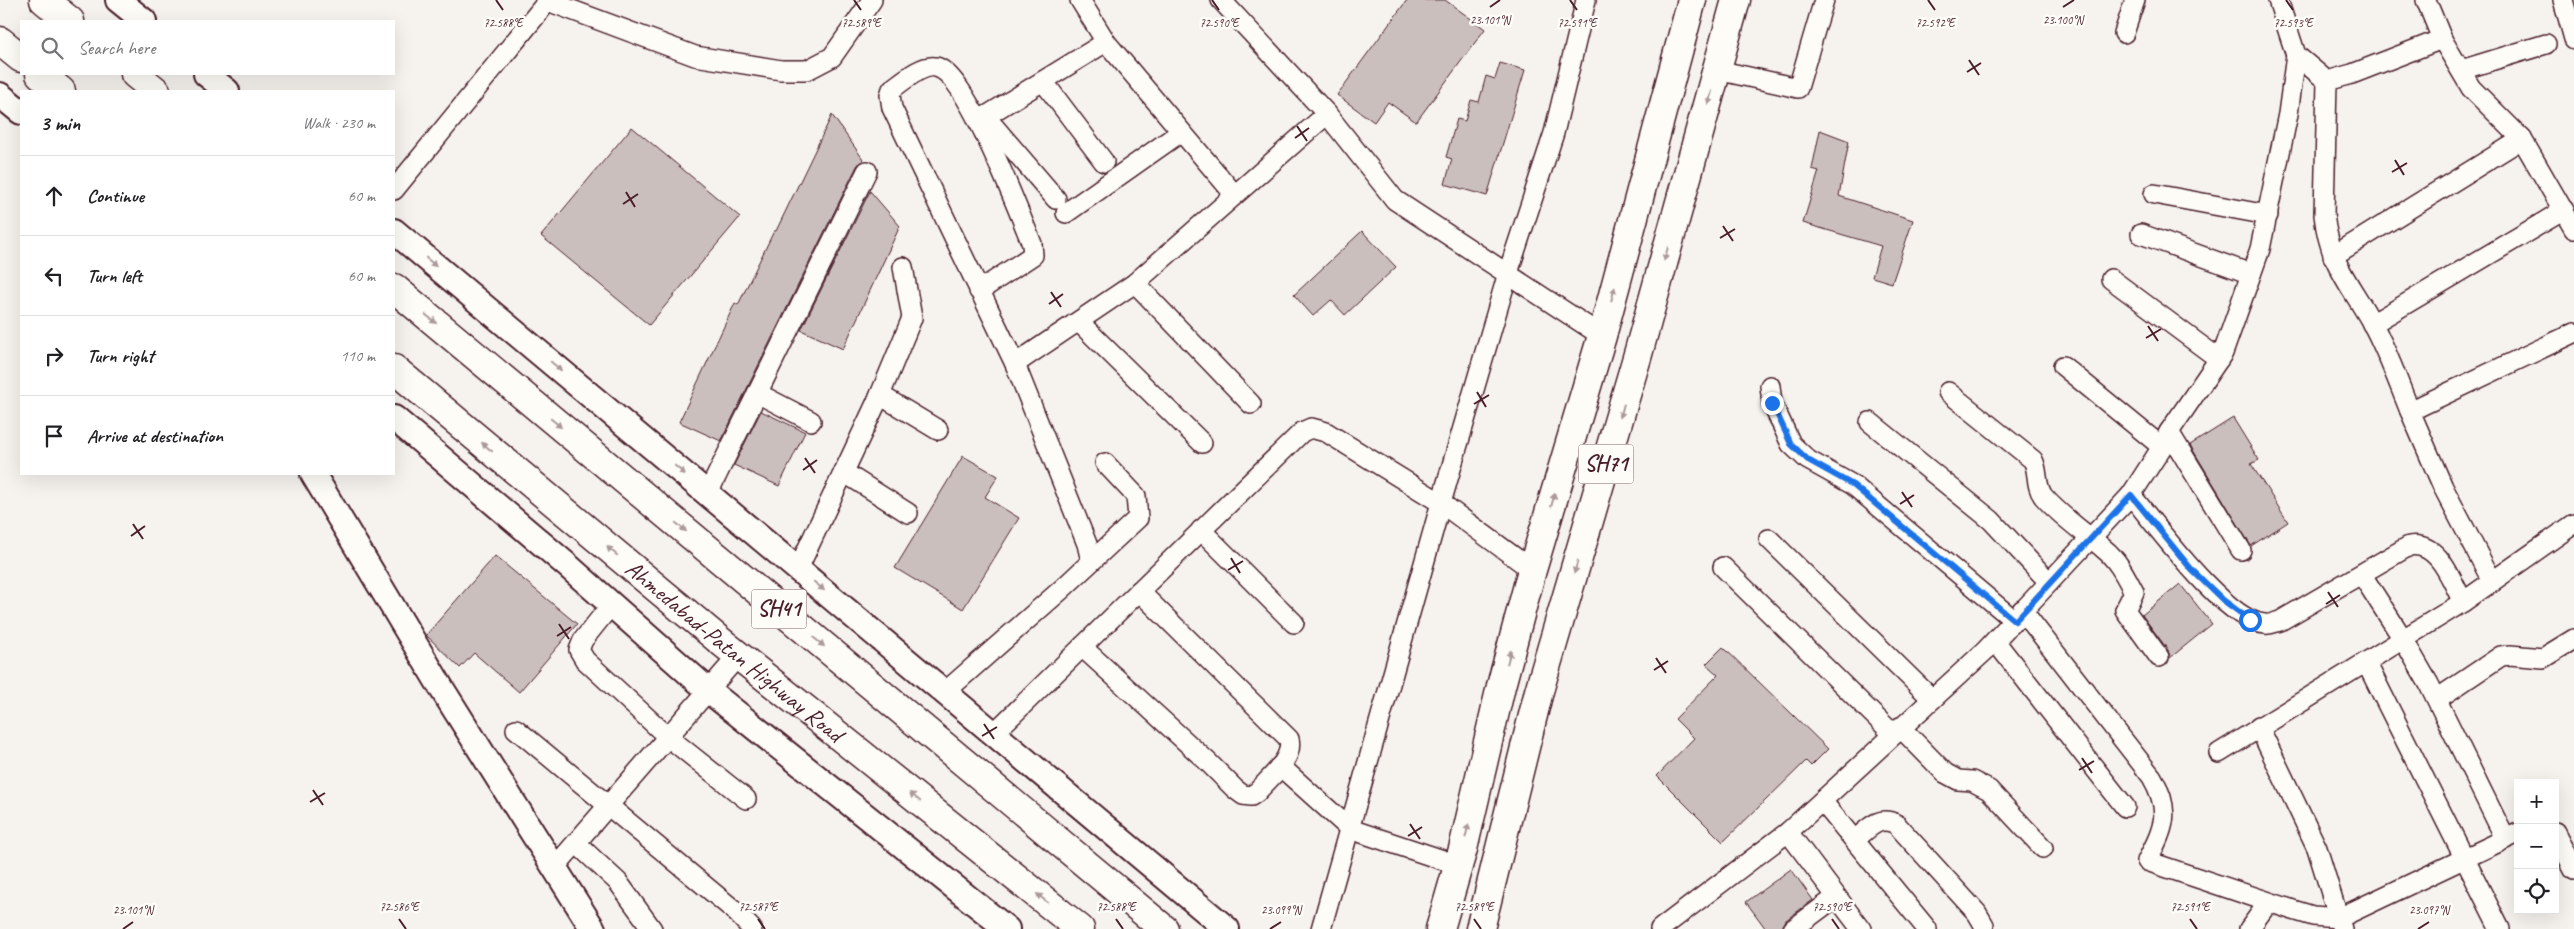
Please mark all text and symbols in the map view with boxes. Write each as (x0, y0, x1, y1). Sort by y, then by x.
text: 23.101°N (1470, 12, 1512, 28)
text: 23.100°N (2043, 12, 2085, 28)
text: 72.588°E (483, 15, 524, 31)
text: 72.589°E (841, 15, 882, 31)
text: 72.590°E (1199, 15, 1240, 31)
text: 72.591°E (1557, 15, 1598, 31)
text: 72.592°E (1915, 15, 1956, 31)
text: 72.593°E (2273, 15, 2314, 31)
search box (20, 20, 395, 75)
icon: search (38, 34, 66, 62)
text: Search here (78, 36, 155, 60)
one-way arrow (1705, 90, 1713, 105)
text: 3 min (40, 110, 80, 136)
text: Walk · 230 m (303, 113, 375, 133)
icon: ahead (40, 182, 68, 210)
text: Continue (87, 184, 144, 208)
text: 60 m (348, 186, 375, 206)
one-way arrow (1662, 247, 1670, 262)
one-way arrow (425, 256, 437, 267)
icon: left (40, 262, 68, 290)
text: Turn left (87, 264, 142, 288)
text: 60 m (348, 266, 375, 286)
one-way arrow (1609, 286, 1617, 301)
one-way arrow (424, 313, 437, 324)
icon: right (40, 342, 68, 370)
text: Turn right (87, 344, 154, 368)
text: 110 m (341, 346, 375, 366)
one-way arrow (549, 361, 562, 372)
route end (1761, 392, 1784, 415)
one-way arrow (1617, 403, 1625, 418)
one-way arrow (550, 417, 562, 428)
icon: arrive (40, 422, 68, 450)
text: Arrive at destination (87, 424, 223, 448)
one-way arrow (481, 441, 494, 452)
road number: SH71 (1578, 444, 1634, 484)
one-way arrow (674, 465, 687, 476)
one-way arrow (1550, 492, 1558, 507)
one-way arrow (674, 521, 686, 533)
one-way arrow (606, 545, 619, 556)
street label: Ahmedabad-Patan Highway Road (619, 553, 852, 751)
one-way arrow (1571, 559, 1579, 574)
one-way arrow (812, 580, 824, 592)
road number: SH41 (752, 590, 806, 628)
route start (2239, 609, 2262, 632)
one-way arrow (812, 637, 825, 648)
one-way arrow (1505, 649, 1513, 664)
map controls (2514, 779, 2559, 914)
button: + (2514, 779, 2559, 824)
one-way arrow (909, 791, 922, 802)
one-way arrow (1463, 824, 1471, 839)
button: − (2514, 824, 2559, 869)
button: locate (2514, 869, 2559, 914)
one-way arrow (1035, 893, 1048, 904)
text: 72.586°E (379, 899, 420, 915)
text: 72.587°E (738, 899, 779, 915)
text: 72.588°E (1096, 899, 1137, 915)
text: 72.589°E (1454, 899, 1495, 915)
text: 72.590°E (1812, 899, 1853, 915)
text: 72.591°E (2170, 899, 2211, 915)
text: 23.101°N (113, 902, 155, 918)
text: 23.099°N (1261, 902, 1303, 918)
text: 23.097°N (2409, 902, 2451, 918)

